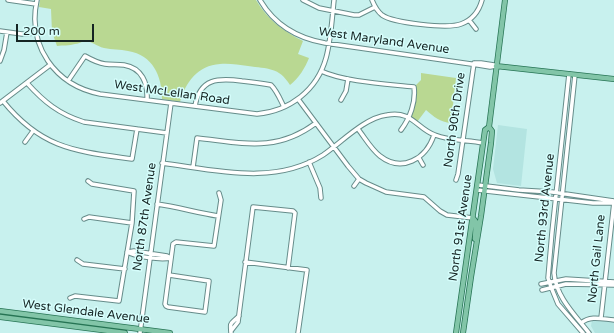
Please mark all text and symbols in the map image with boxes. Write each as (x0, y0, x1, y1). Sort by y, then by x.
scale bar (18, 16, 96, 42)
text: 200 m (23, 24, 60, 38)
street label: West Maryland Avenue (318, 25, 450, 57)
street label: North 90th Drive (441, 71, 469, 169)
street label: West McLellan Road (113, 78, 231, 108)
street label: North 93rd Avenue (532, 153, 558, 263)
street label: North 87th Avenue (130, 162, 160, 272)
street label: North 91st Avenue (446, 174, 476, 282)
street label: North Gail Lane (585, 214, 609, 304)
street label: West Glendale Avenue (22, 297, 150, 327)

